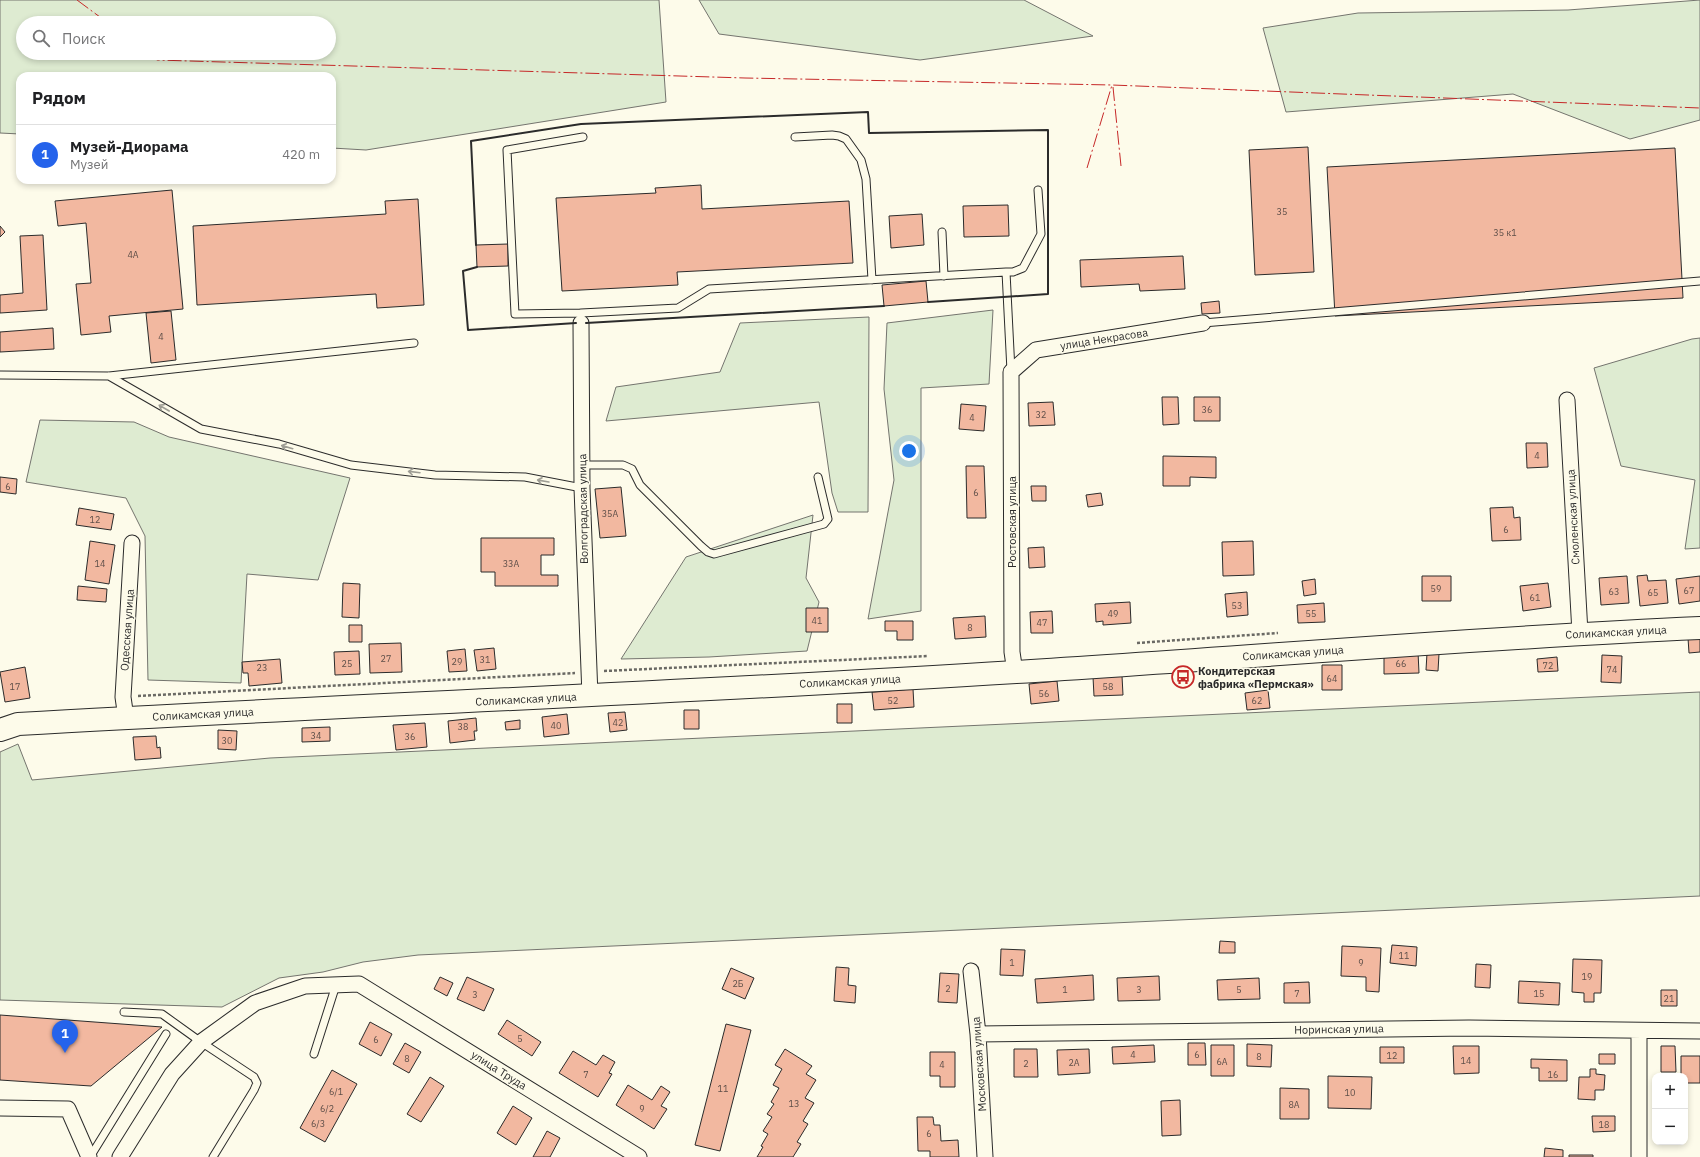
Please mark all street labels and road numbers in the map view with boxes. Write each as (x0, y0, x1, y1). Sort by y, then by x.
street label: улица Некрасова (1059, 325, 1149, 353)
street label: Волгоградская улица (575, 454, 591, 564)
street label: Смоленская улица (1564, 469, 1582, 565)
street label: Ростовская улица (1005, 476, 1019, 568)
street label: Одесская улица (117, 588, 137, 671)
street label: Соликамская улица (1565, 622, 1667, 642)
street label: Соликамская улица (1242, 642, 1344, 664)
street label: Соликамская улица (799, 671, 901, 691)
street label: Соликамская улица (475, 689, 577, 709)
street label: Соликамская улица (152, 704, 254, 724)
street label: Московская улица (969, 1016, 989, 1112)
street label: Норинская улица (1294, 1021, 1384, 1037)
street label: улица Труда (469, 1047, 529, 1093)

